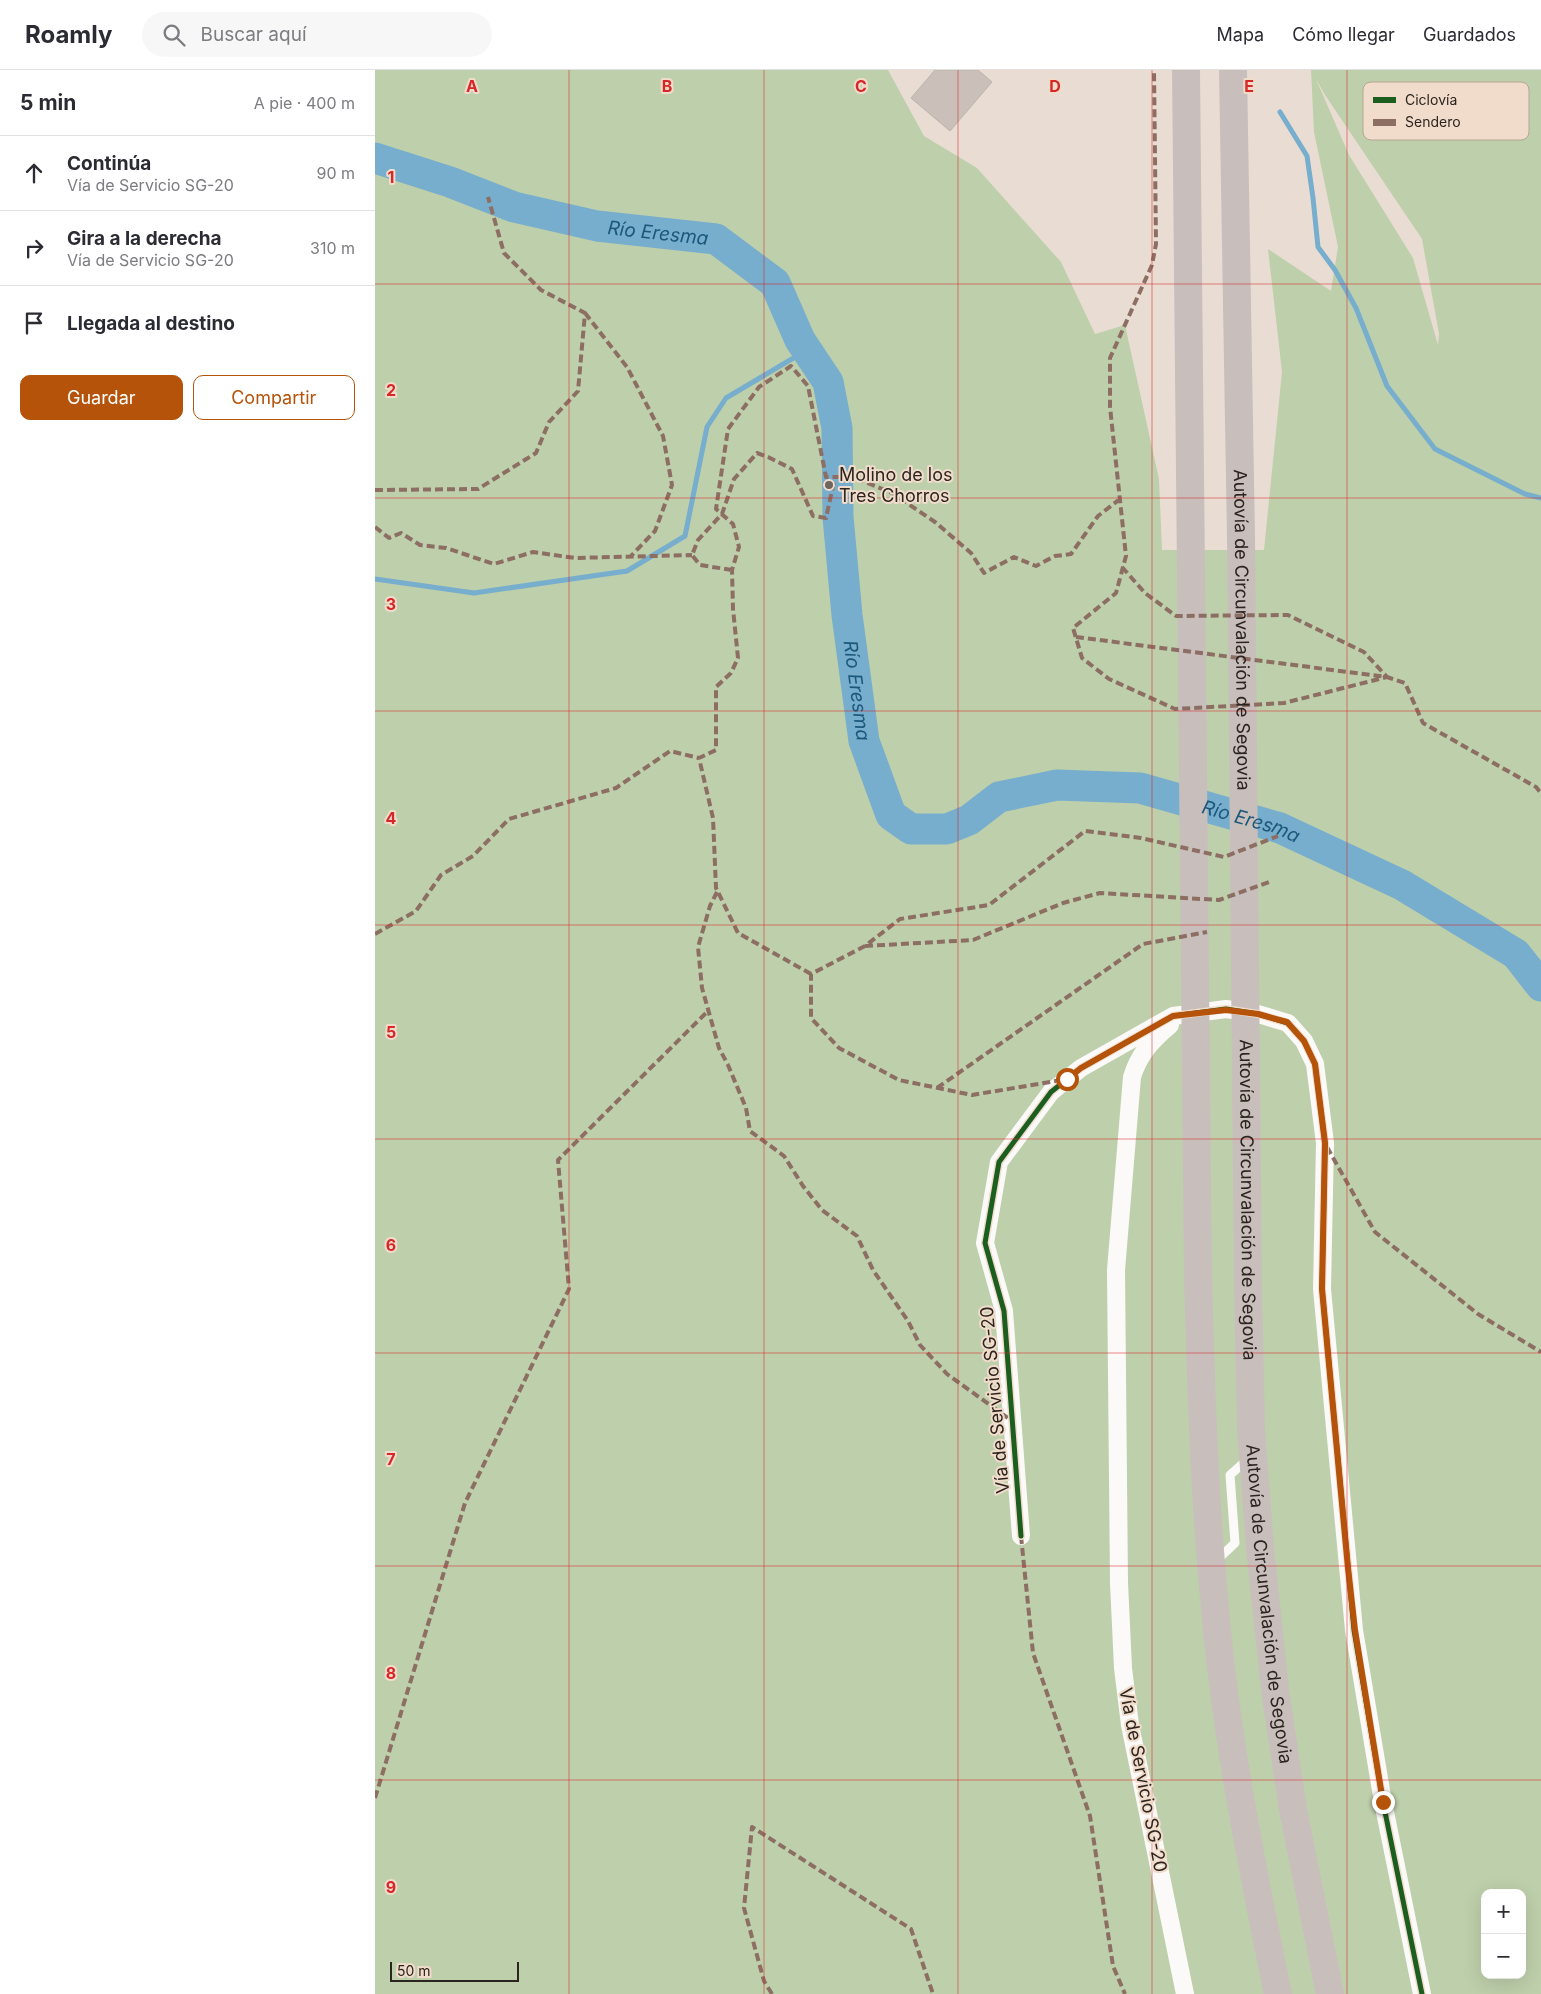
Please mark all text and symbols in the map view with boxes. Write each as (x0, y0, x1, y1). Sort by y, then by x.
search box (142, 12, 492, 57)
text: Roamly (25, 20, 112, 49)
icon: search (160, 21, 188, 49)
text: Buscar aquí (200, 23, 307, 46)
text: Mapa (1217, 24, 1264, 45)
text: Cómo llegar (1292, 24, 1395, 45)
text: Guardados (1423, 24, 1516, 45)
text: A (466, 76, 478, 96)
text: B (662, 76, 672, 96)
text: C (855, 76, 867, 96)
text: D (1049, 76, 1061, 96)
text: E (1244, 76, 1254, 96)
legend (1363, 82, 1529, 140)
text: 5 min (20, 90, 76, 115)
text: Ciclovía (1405, 91, 1457, 108)
text: A pie · 400 m (254, 93, 355, 113)
text: Sendero (1405, 113, 1461, 130)
text: Continúa (67, 152, 151, 175)
icon: ahead (20, 159, 48, 187)
text: 90 m (316, 163, 355, 183)
text: 1 (388, 167, 394, 187)
text: Vía de Servicio SG-20 (67, 175, 234, 195)
water label: Río Eresma (606, 216, 710, 250)
text: Gira a la derecha (67, 227, 222, 250)
icon: right (20, 234, 48, 262)
text: 310 m (310, 238, 355, 258)
text: Vía de Servicio SG-20 (67, 250, 234, 270)
icon: arrive (20, 309, 48, 337)
text: Llegada al destino (67, 312, 235, 335)
button: Guardar (20, 375, 183, 420)
button: Compartir (193, 375, 355, 420)
text: 2 (386, 380, 396, 400)
place label: Molino de los Tres Chorros (839, 464, 953, 506)
street label: Autovía de Circunvalación de Segovia (1230, 469, 1254, 791)
marker: Molino de los Tres Chorros (823, 479, 835, 491)
text: 3 (386, 594, 396, 614)
water label: Río Eresma (839, 639, 875, 742)
water label: Río Eresma (1199, 795, 1304, 848)
text: 4 (386, 808, 397, 828)
text: 5 (386, 1022, 396, 1042)
street label: Autovía de Circunvalación de Segovia (1236, 1039, 1261, 1361)
route start (1056, 1068, 1079, 1091)
text: 6 (386, 1235, 396, 1255)
street label: Vía de Servicio SG-20 (976, 1306, 1013, 1494)
street label: Autovía de Circunvalación de Segovia (1242, 1443, 1297, 1765)
text: 7 (386, 1449, 396, 1469)
text: 8 (386, 1663, 396, 1683)
street label: Vía de Servicio SG-20 (1115, 1686, 1172, 1874)
route end (1372, 1791, 1395, 1814)
text: 9 (386, 1877, 396, 1897)
map controls (1481, 1889, 1526, 1979)
button: + (1481, 1889, 1526, 1934)
button: − (1481, 1934, 1526, 1979)
scale bar (390, 1959, 519, 1982)
text: 50 m (397, 1962, 431, 1979)

